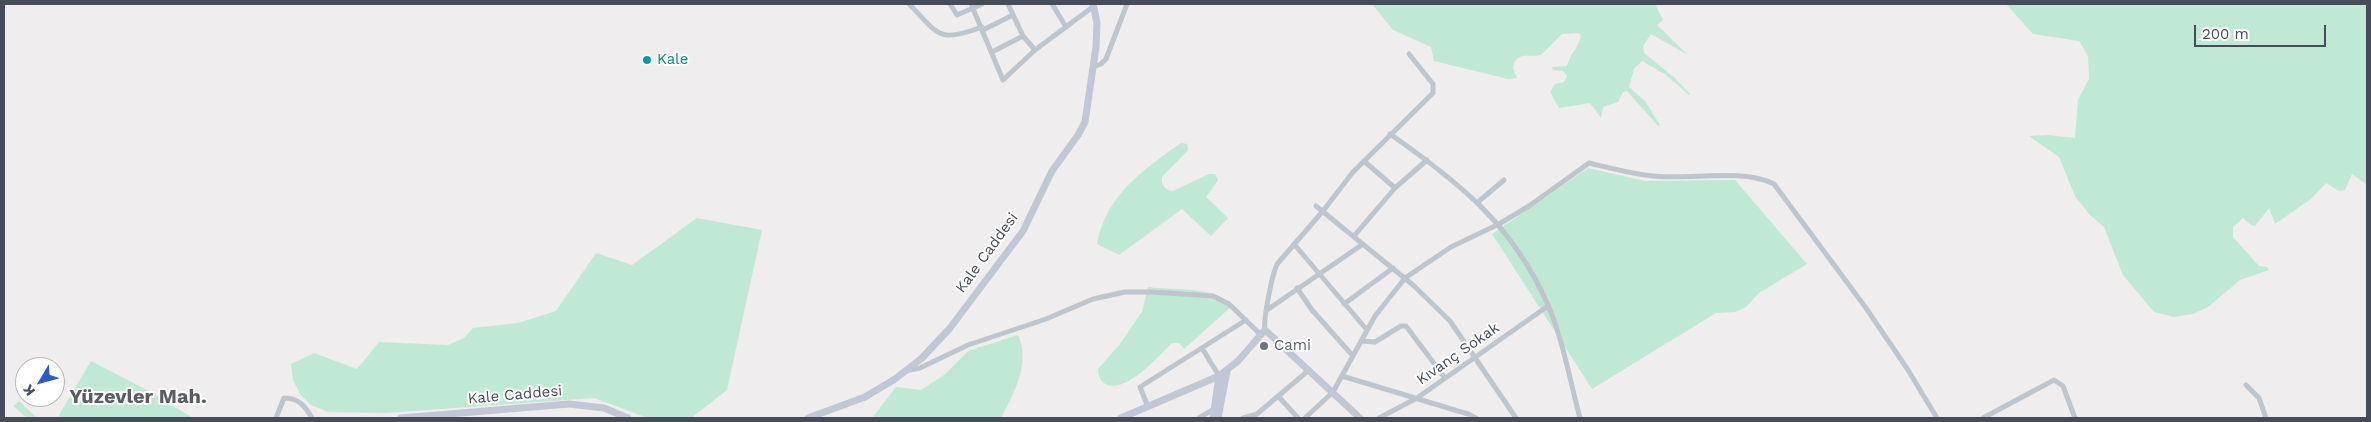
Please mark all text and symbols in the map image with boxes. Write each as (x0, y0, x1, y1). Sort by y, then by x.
scale bar (2196, 15, 2328, 47)
text: 200 m (2202, 25, 2249, 43)
place label: Kale (657, 51, 688, 69)
marker: Kale (641, 54, 653, 66)
street label: Kale Caddesi (952, 209, 1022, 297)
street label: Kıvanç Sokak (1413, 319, 1503, 389)
place label: Cami (1274, 337, 1311, 355)
marker: Cami (1258, 340, 1270, 352)
north arrow (15, 357, 65, 407)
text: K (20, 382, 38, 399)
street label: Kale Caddesi (467, 382, 563, 408)
district label: Yüzevler Mah. (69, 385, 207, 409)

